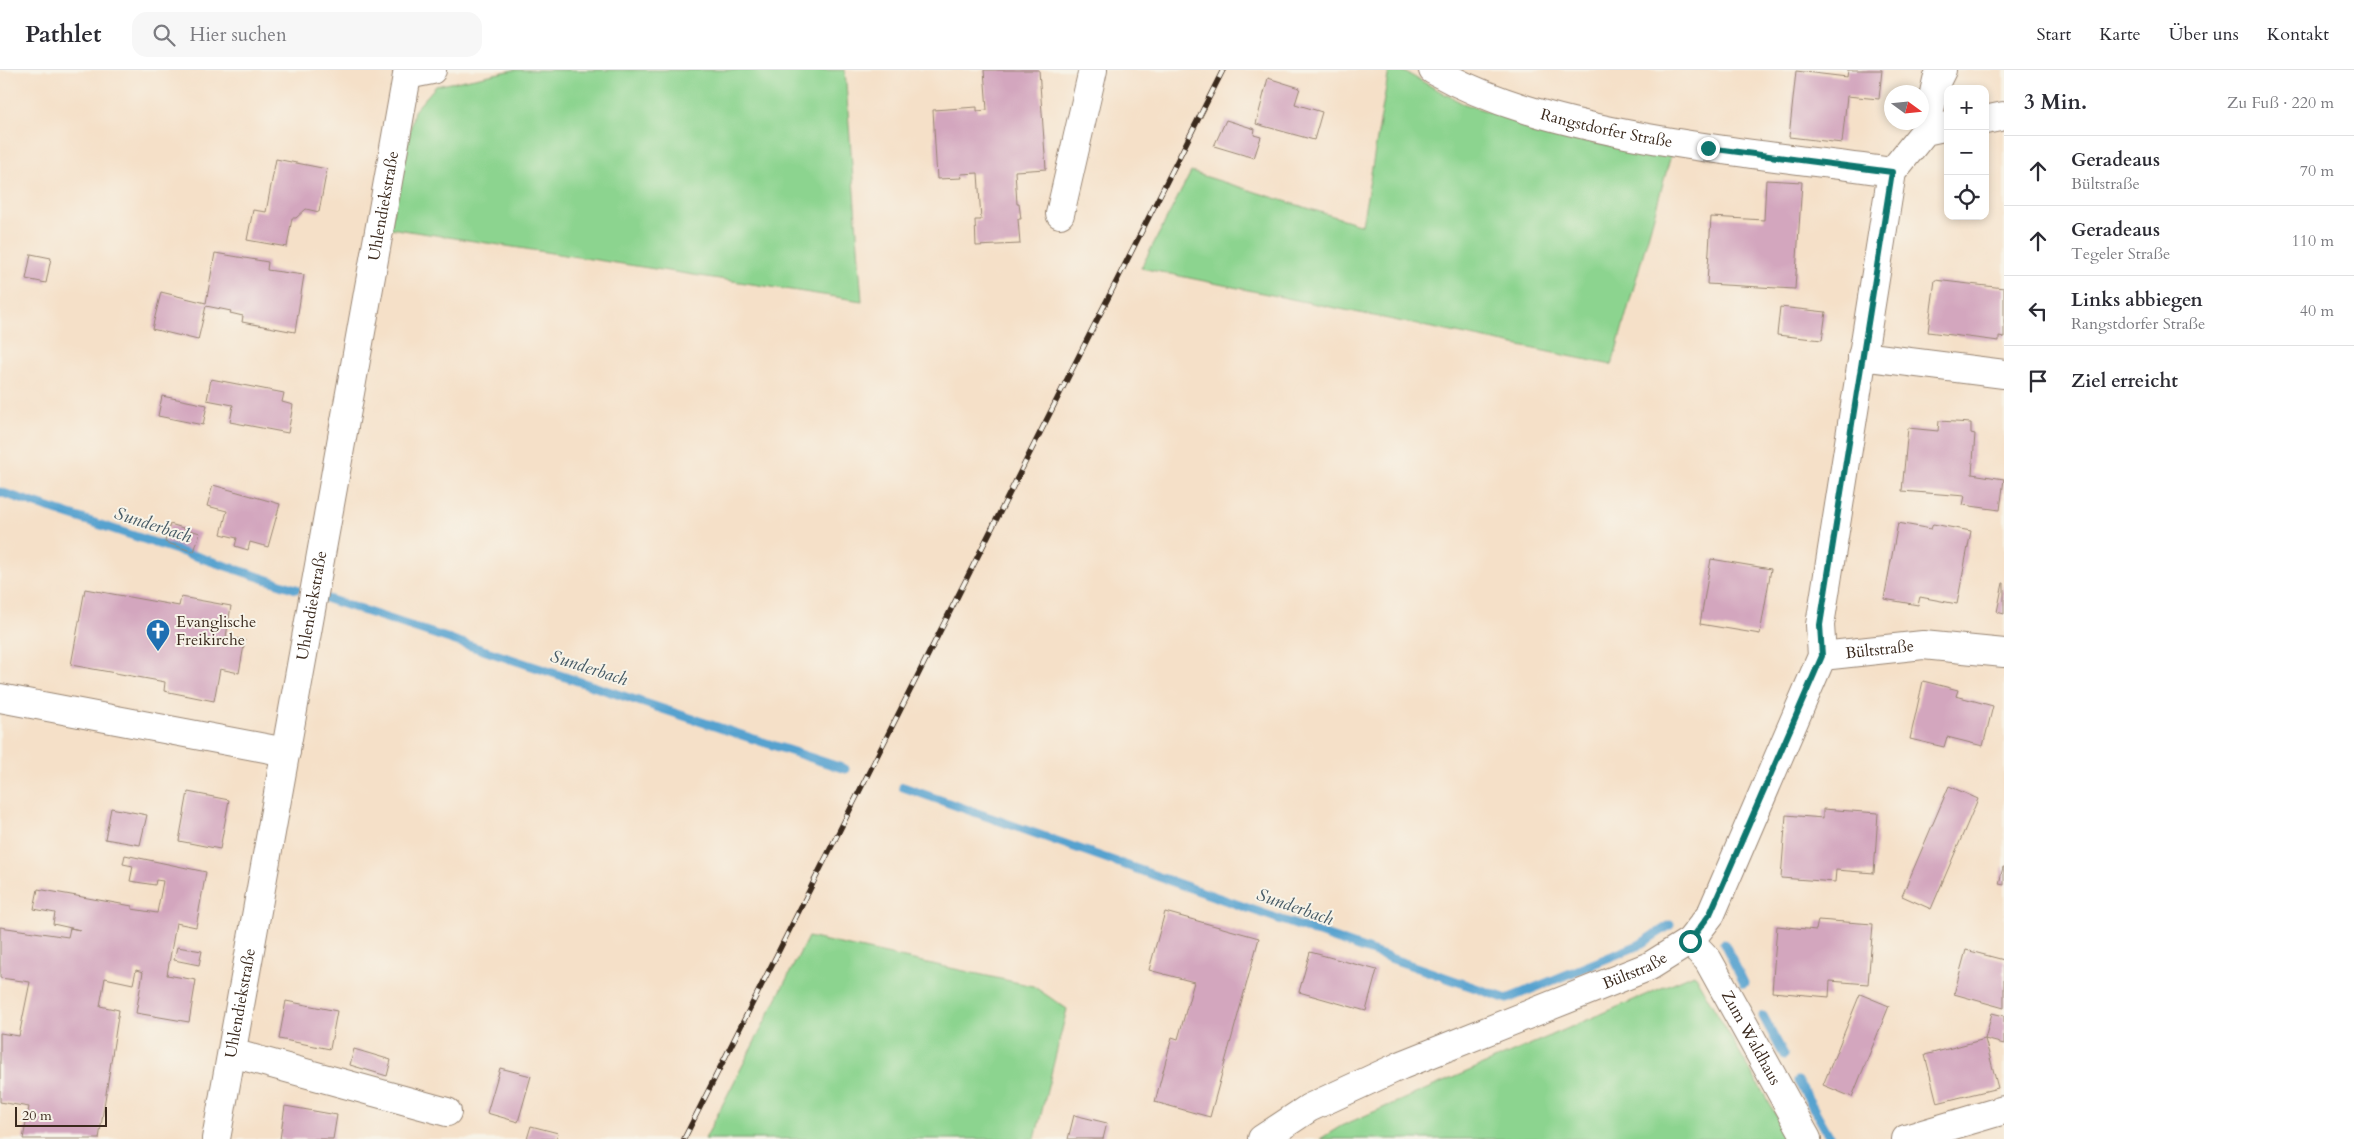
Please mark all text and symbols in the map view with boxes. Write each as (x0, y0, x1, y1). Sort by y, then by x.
search box (132, 12, 482, 57)
text: Pathlet (25, 18, 102, 51)
icon: search (150, 21, 178, 49)
text: Hier suchen (190, 22, 287, 48)
text: Start (2036, 22, 2071, 47)
text: Karte (2099, 22, 2141, 47)
text: Über uns (2169, 22, 2239, 47)
text: Kontakt (2267, 22, 2329, 47)
north arrow (1884, 85, 1929, 130)
map controls (1944, 85, 1989, 220)
button: + (1944, 85, 1989, 130)
text: 3 Min. (2024, 88, 2087, 117)
text: Zu Fuß · 220 m (2227, 92, 2334, 114)
street label: Rangstdorfer Straße (1538, 103, 1674, 153)
button: − (1944, 130, 1989, 175)
route end (1697, 137, 1720, 160)
text: Geradeaus (2071, 147, 2160, 173)
street label: Uhlendiekstraße (363, 149, 404, 263)
icon: ahead (2024, 157, 2052, 185)
text: 70 m (2300, 160, 2334, 182)
text: Bültstraße (2071, 173, 2140, 195)
button: locate (1944, 175, 1989, 220)
text: Geradeaus (2071, 217, 2160, 243)
icon: ahead (2024, 227, 2052, 255)
text: 110 m (2292, 230, 2334, 252)
text: Tegeler Straße (2071, 243, 2170, 265)
text: Links abbiegen (2071, 287, 2203, 313)
icon: left (2024, 297, 2052, 325)
text: 40 m (2300, 300, 2334, 322)
text: Rangstdorfer Straße (2071, 313, 2205, 335)
icon: arrive (2024, 367, 2052, 395)
text: Ziel erreicht (2071, 368, 2178, 394)
water label: Sunderbach (111, 501, 195, 549)
street label: Uhlendiekstraße (291, 549, 332, 662)
place label: Evanglische Freikirche (176, 611, 256, 651)
church icon: Evanglische Freikirche (145, 618, 171, 652)
street label: Bültstraße (1844, 635, 1915, 664)
water label: Sunderbach (547, 644, 631, 692)
water label: Sunderbach (1253, 882, 1337, 932)
route start (1679, 930, 1702, 953)
street label: Uhlendiekstraße (220, 947, 261, 1060)
street label: Bültstraße (1599, 947, 1672, 995)
street label: Zum Waldhaus (1716, 986, 1786, 1089)
scale bar (15, 1104, 108, 1127)
text: 20 m (22, 1106, 52, 1125)

